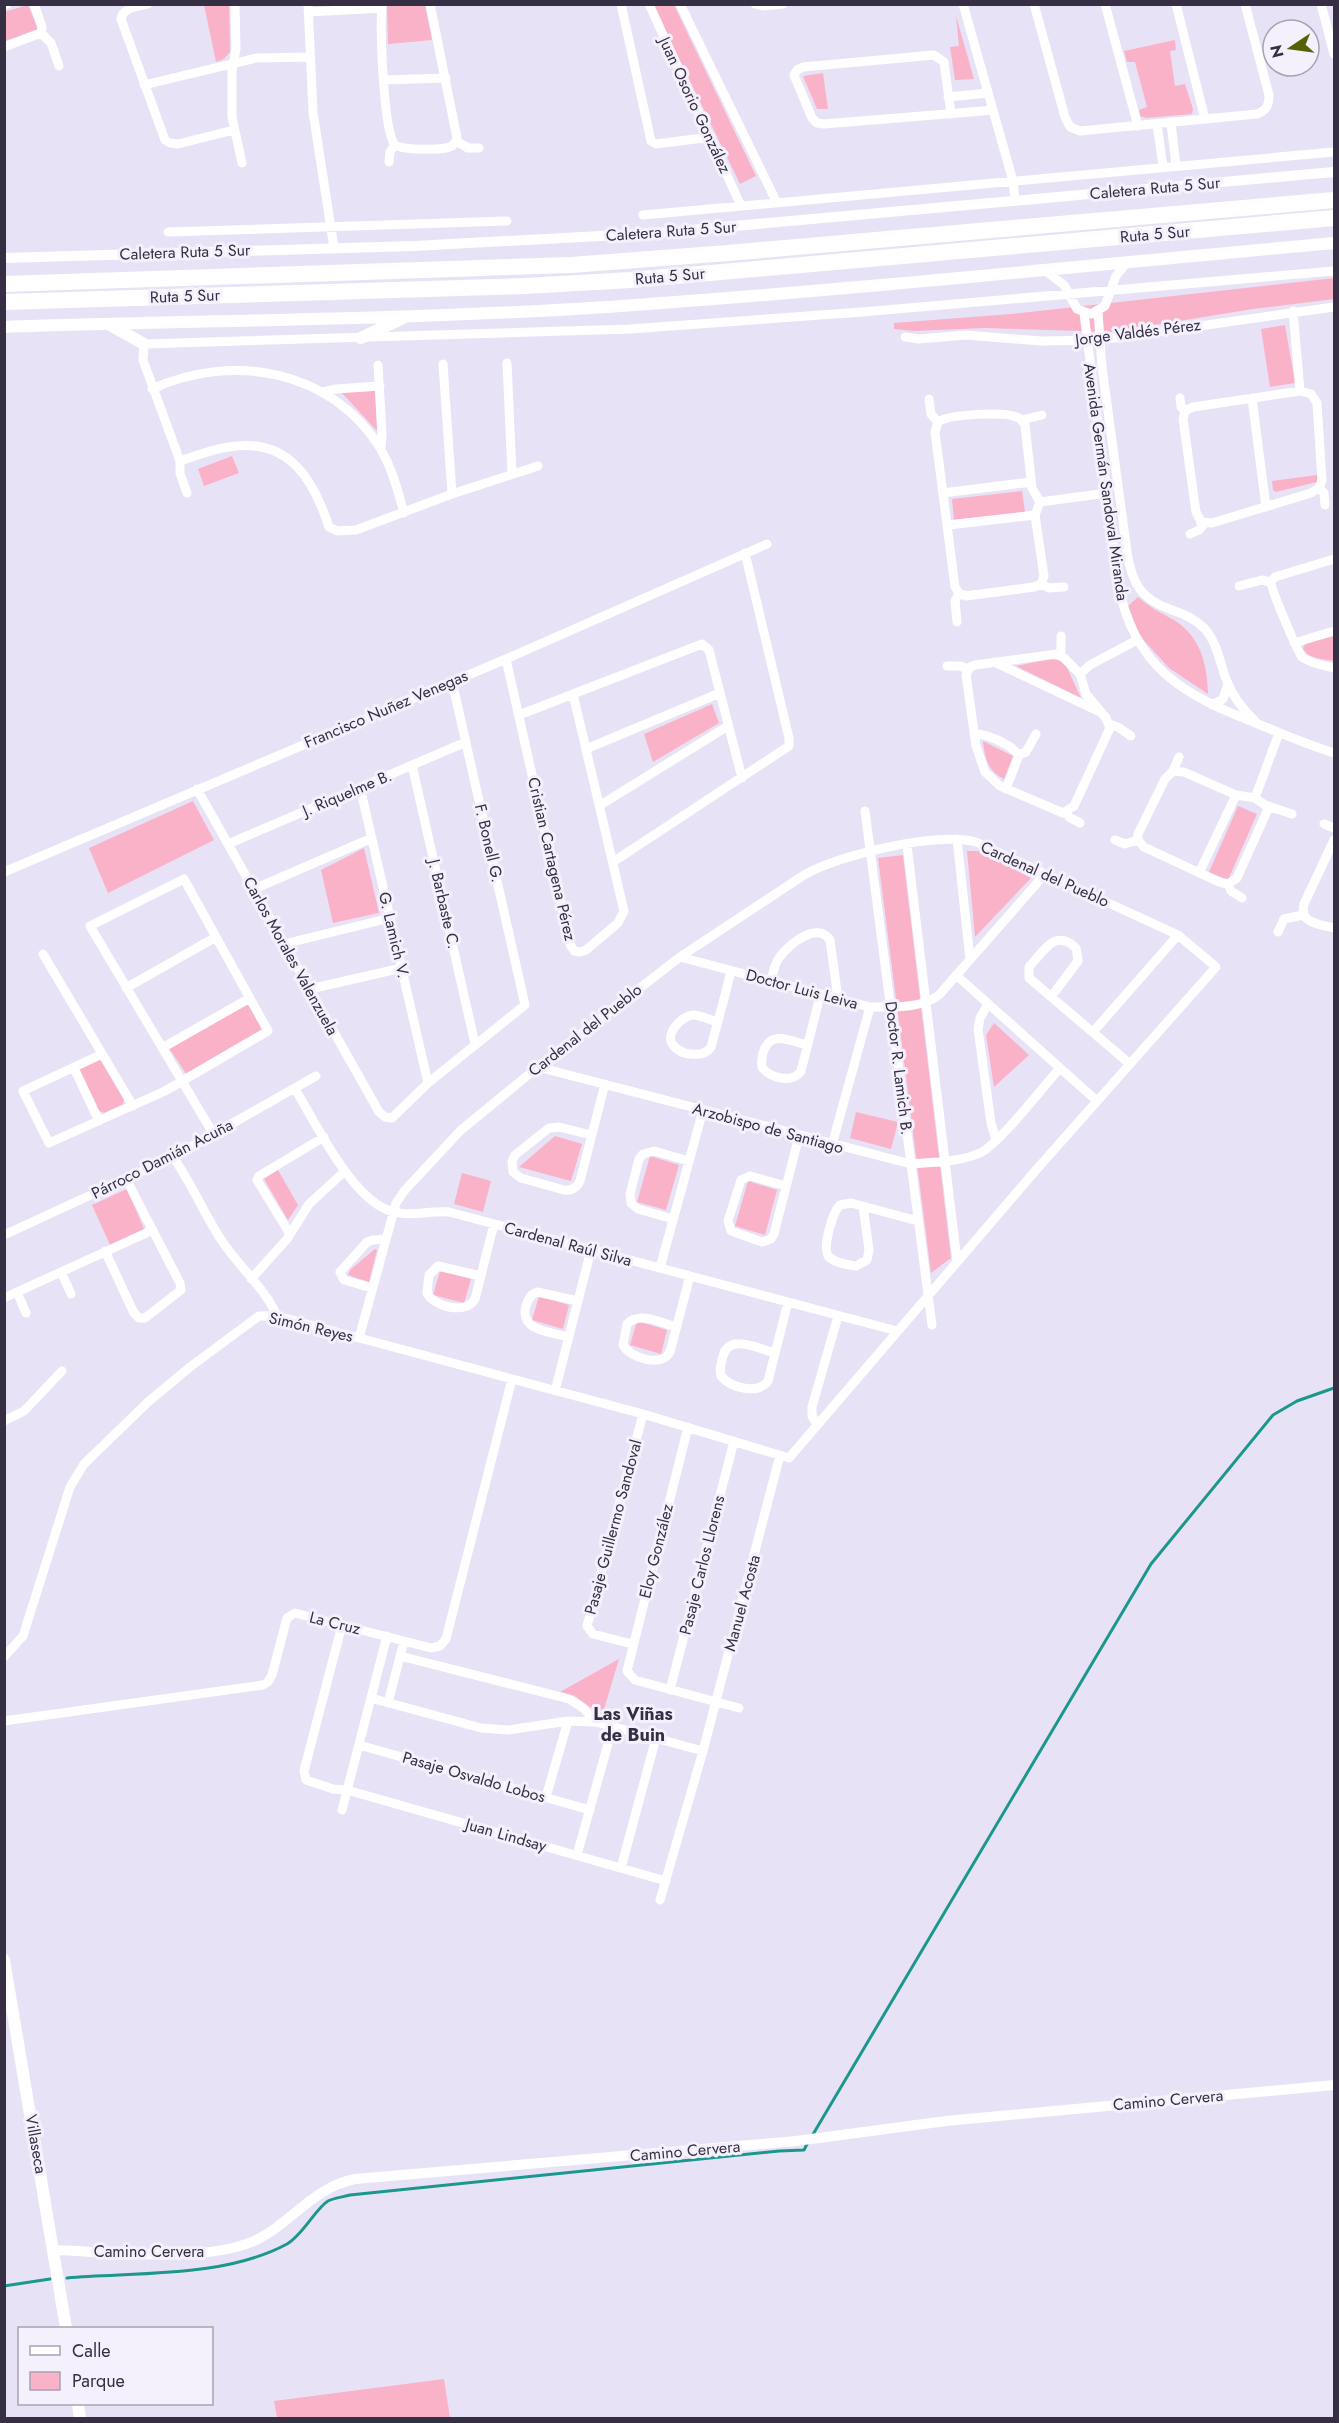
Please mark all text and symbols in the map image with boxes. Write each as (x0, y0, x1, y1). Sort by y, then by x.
north arrow (1261, 18, 1321, 78)
street label: Juan Osorio González (652, 31, 737, 177)
text: N (1264, 42, 1290, 60)
street label: Caletera Ruta 5 Sur (1089, 171, 1222, 205)
street label: Caletera Ruta 5 Sur (605, 215, 738, 247)
street label: Ruta 5 Sur (1119, 219, 1191, 249)
street label: Caletera Ruta 5 Sur (119, 238, 251, 266)
street label: Ruta 5 Sur (634, 261, 706, 291)
street label: Ruta 5 Sur (150, 283, 221, 309)
street label: Jorge Valdés Pérez (1072, 313, 1203, 351)
street label: Avenida Germán Sandoval Miranda (1078, 362, 1134, 602)
street label: Francisco Nuñez Venegas (301, 664, 471, 754)
street label: J. Riquelme B. (297, 764, 395, 823)
street label: Cristian Cartagena Pérez (522, 775, 582, 944)
street label: F. Bonell G. (469, 802, 509, 884)
street label: Cardenal del Pueblo (977, 835, 1113, 913)
street label: J. Barbaste C. (422, 855, 465, 951)
street label: Carlos Morales Valenzuela (238, 873, 344, 1039)
street label: G. Lamich V. (373, 890, 415, 980)
street label: Doctor Luis Leiva (743, 963, 861, 1015)
street label: Cardenal del Pueblo (523, 978, 647, 1082)
street label: Doctor R. Lamich B. (879, 1000, 919, 1136)
street label: Arzobispo de Santiago (690, 1097, 846, 1159)
street label: Párroco Damián Acuña (87, 1113, 237, 1205)
street label: Cardenal Raúl Silva (502, 1216, 634, 1272)
street label: Simón Reyes (267, 1306, 355, 1348)
street label: Pasaje Guillermo Sandoval (579, 1437, 647, 1617)
street label: Pasaje Carlos Llorens (674, 1493, 730, 1637)
street label: Eloy González (633, 1501, 679, 1601)
street label: Manuel Acosta (718, 1552, 766, 1654)
street label: La Cruz (307, 1606, 364, 1641)
district label: Las Viñas de Buin (593, 1701, 673, 1748)
street label: Pasaje Osvaldo Lobos (400, 1746, 548, 1808)
street label: Juan Lindsay (461, 1812, 550, 1858)
street label: Camino Cervera (1112, 2084, 1224, 2116)
street label: Villaseca (19, 2113, 53, 2175)
street label: Camino Cervera (629, 2135, 741, 2167)
street label: Camino Cervera (94, 2240, 204, 2263)
legend (18, 2327, 213, 2405)
text: Calle (72, 2338, 111, 2364)
text: Parque (72, 2368, 125, 2394)

